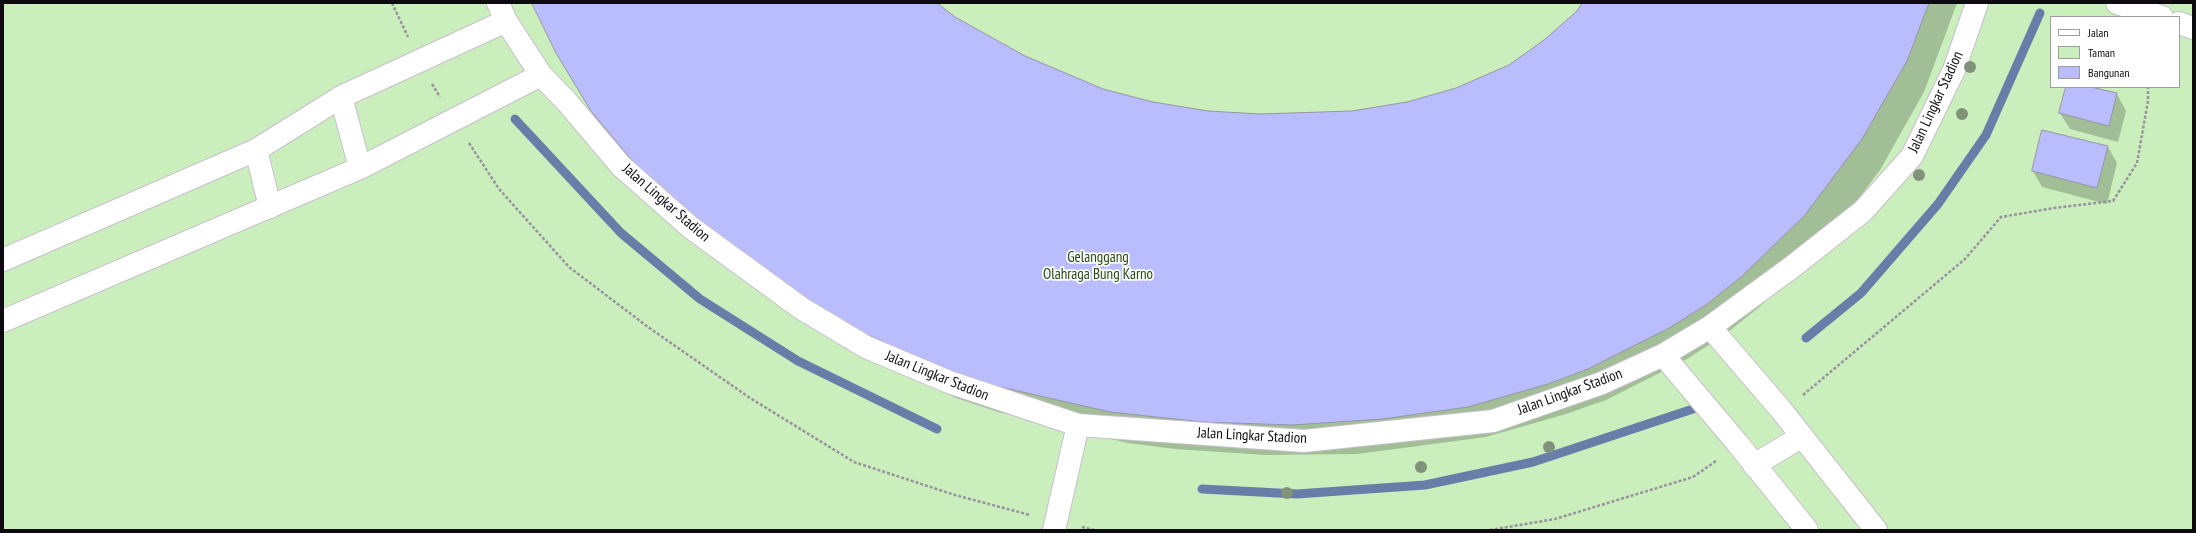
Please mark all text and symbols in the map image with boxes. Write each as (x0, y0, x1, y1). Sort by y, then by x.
legend (2050, 16, 2180, 88)
text: Jalan (2088, 25, 2109, 40)
text: Taman (2088, 45, 2115, 60)
street label: Jalan Lingkar Stadion (1905, 48, 1967, 156)
text: Bangunan (2088, 65, 2129, 80)
street label: Jalan Lingkar Stadion (619, 160, 713, 246)
park label: Gelanggang Olahraga Bung Karno (1043, 249, 1153, 284)
street label: Jalan Lingkar Stadion (883, 347, 991, 405)
street label: Jalan Lingkar Stadion (1515, 365, 1625, 419)
street label: Jalan Lingkar Stadion (1197, 424, 1307, 448)

